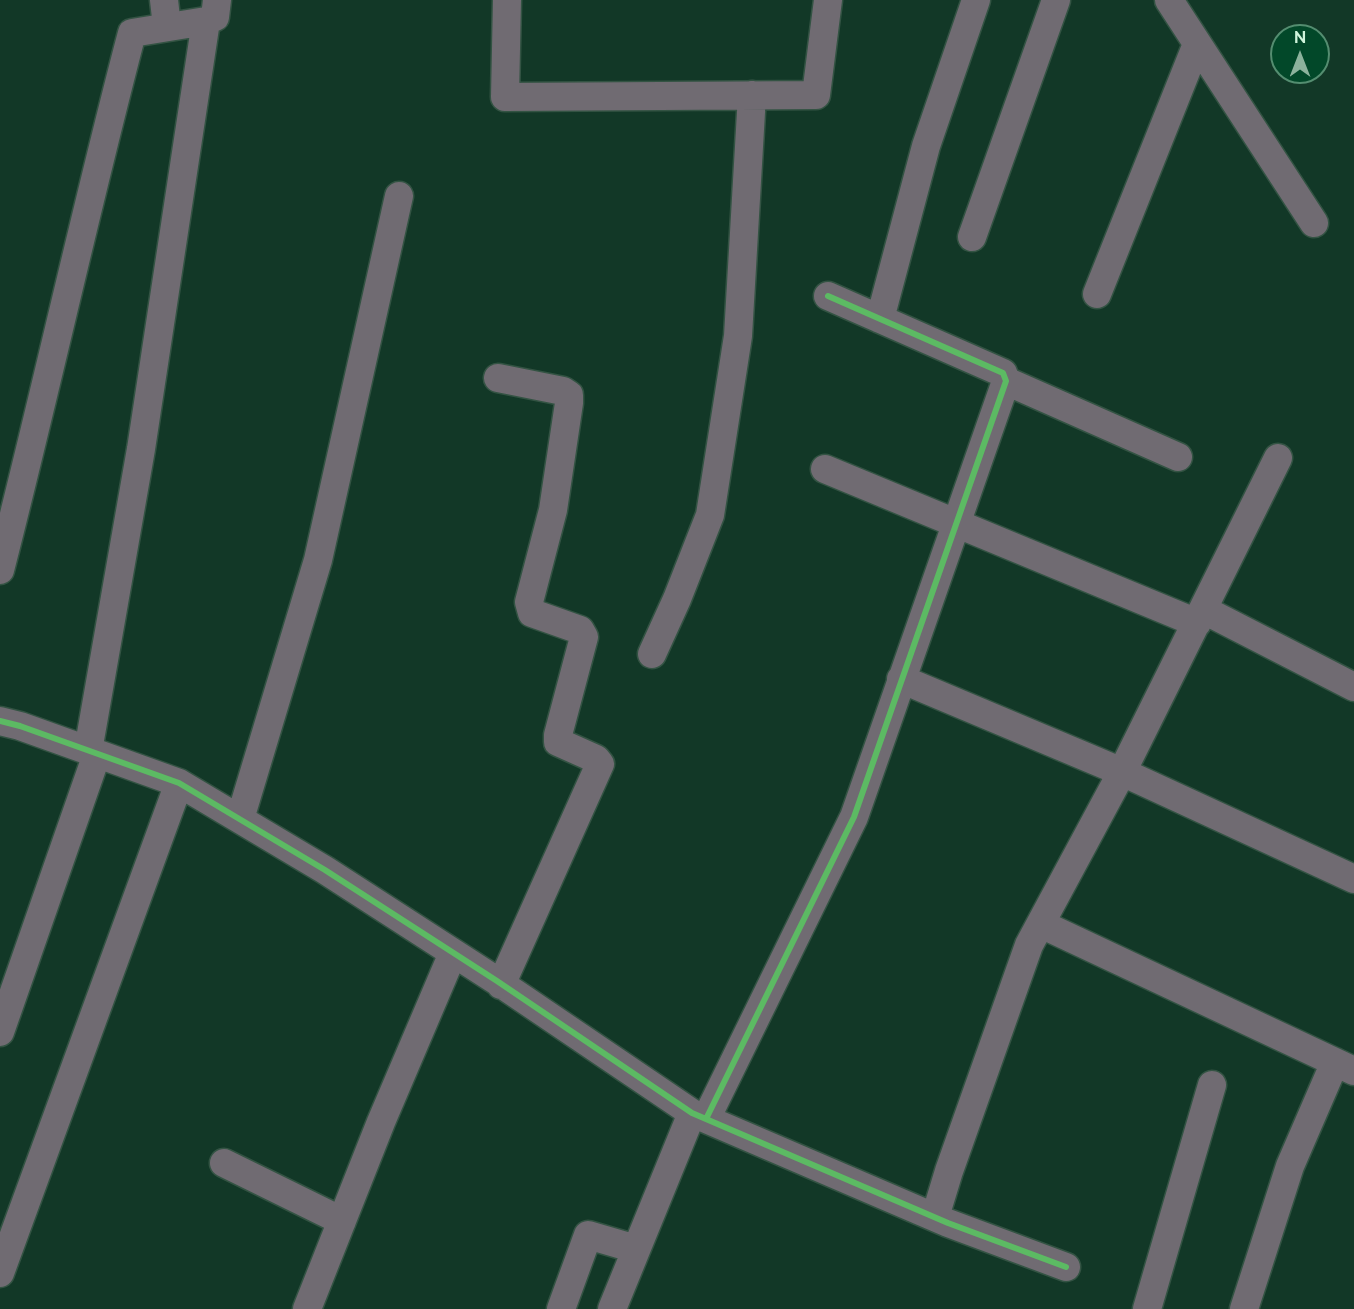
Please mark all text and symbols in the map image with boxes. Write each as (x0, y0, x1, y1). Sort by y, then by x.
north arrow (1270, 24, 1330, 84)
text: N (1294, 28, 1306, 47)

